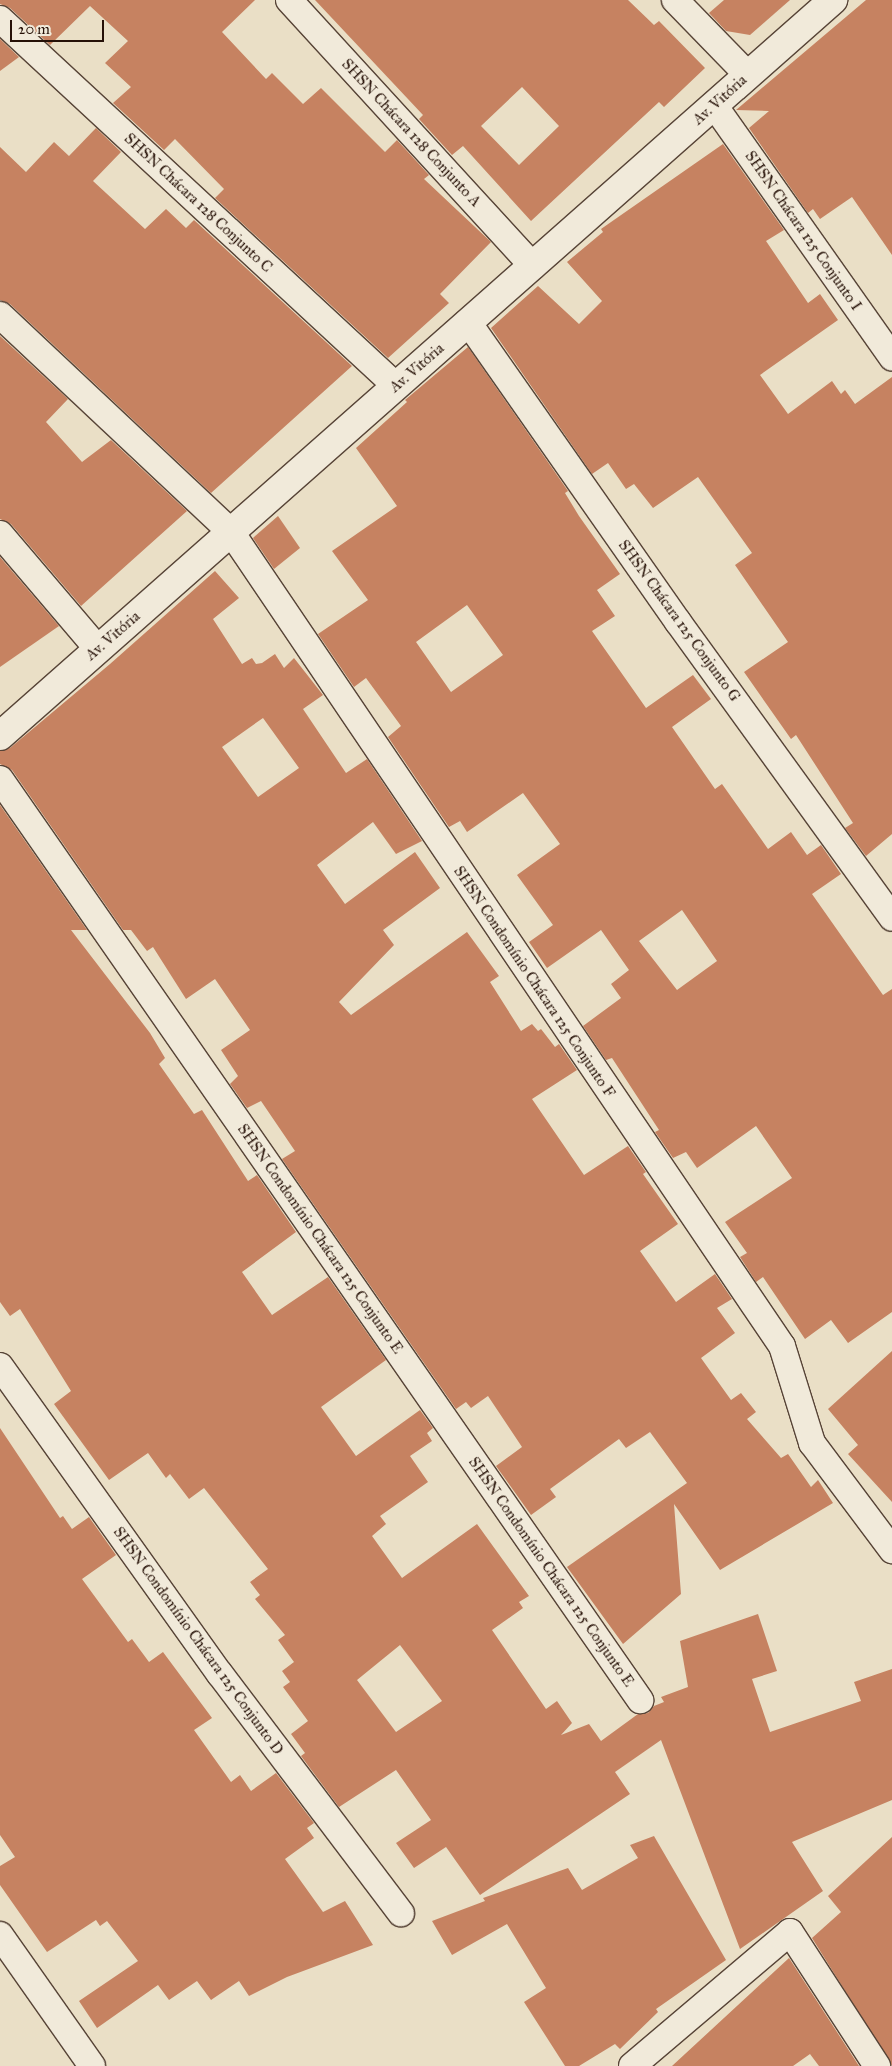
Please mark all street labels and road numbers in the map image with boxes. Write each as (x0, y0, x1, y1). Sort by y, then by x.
street label: SHSN Chácara 128 Conjunto A (338, 55, 484, 211)
street label: Av. Vitória (689, 71, 751, 129)
street label: SHSN Chácara 128 Conjunto C (120, 130, 276, 276)
street label: SHSN Chácara 125 Conjunto I (741, 148, 865, 314)
street label: Av. Vitória (386, 340, 448, 396)
street label: SHSN Chácara 125 Conjunto G (614, 537, 744, 705)
street label: Av. Vitória (82, 608, 144, 664)
street label: SHSN Condomínio Chácara 125 Conjunto F (450, 863, 618, 1101)
street label: SHSN Condomínio Chácara 125 Conjunto E (233, 1121, 407, 1357)
street label: SHSN Condomínio Chácara 125 Conjunto E (464, 1454, 638, 1690)
street label: SHSN Condomínio Chácara 125 Conjunto D (109, 1524, 287, 1758)

